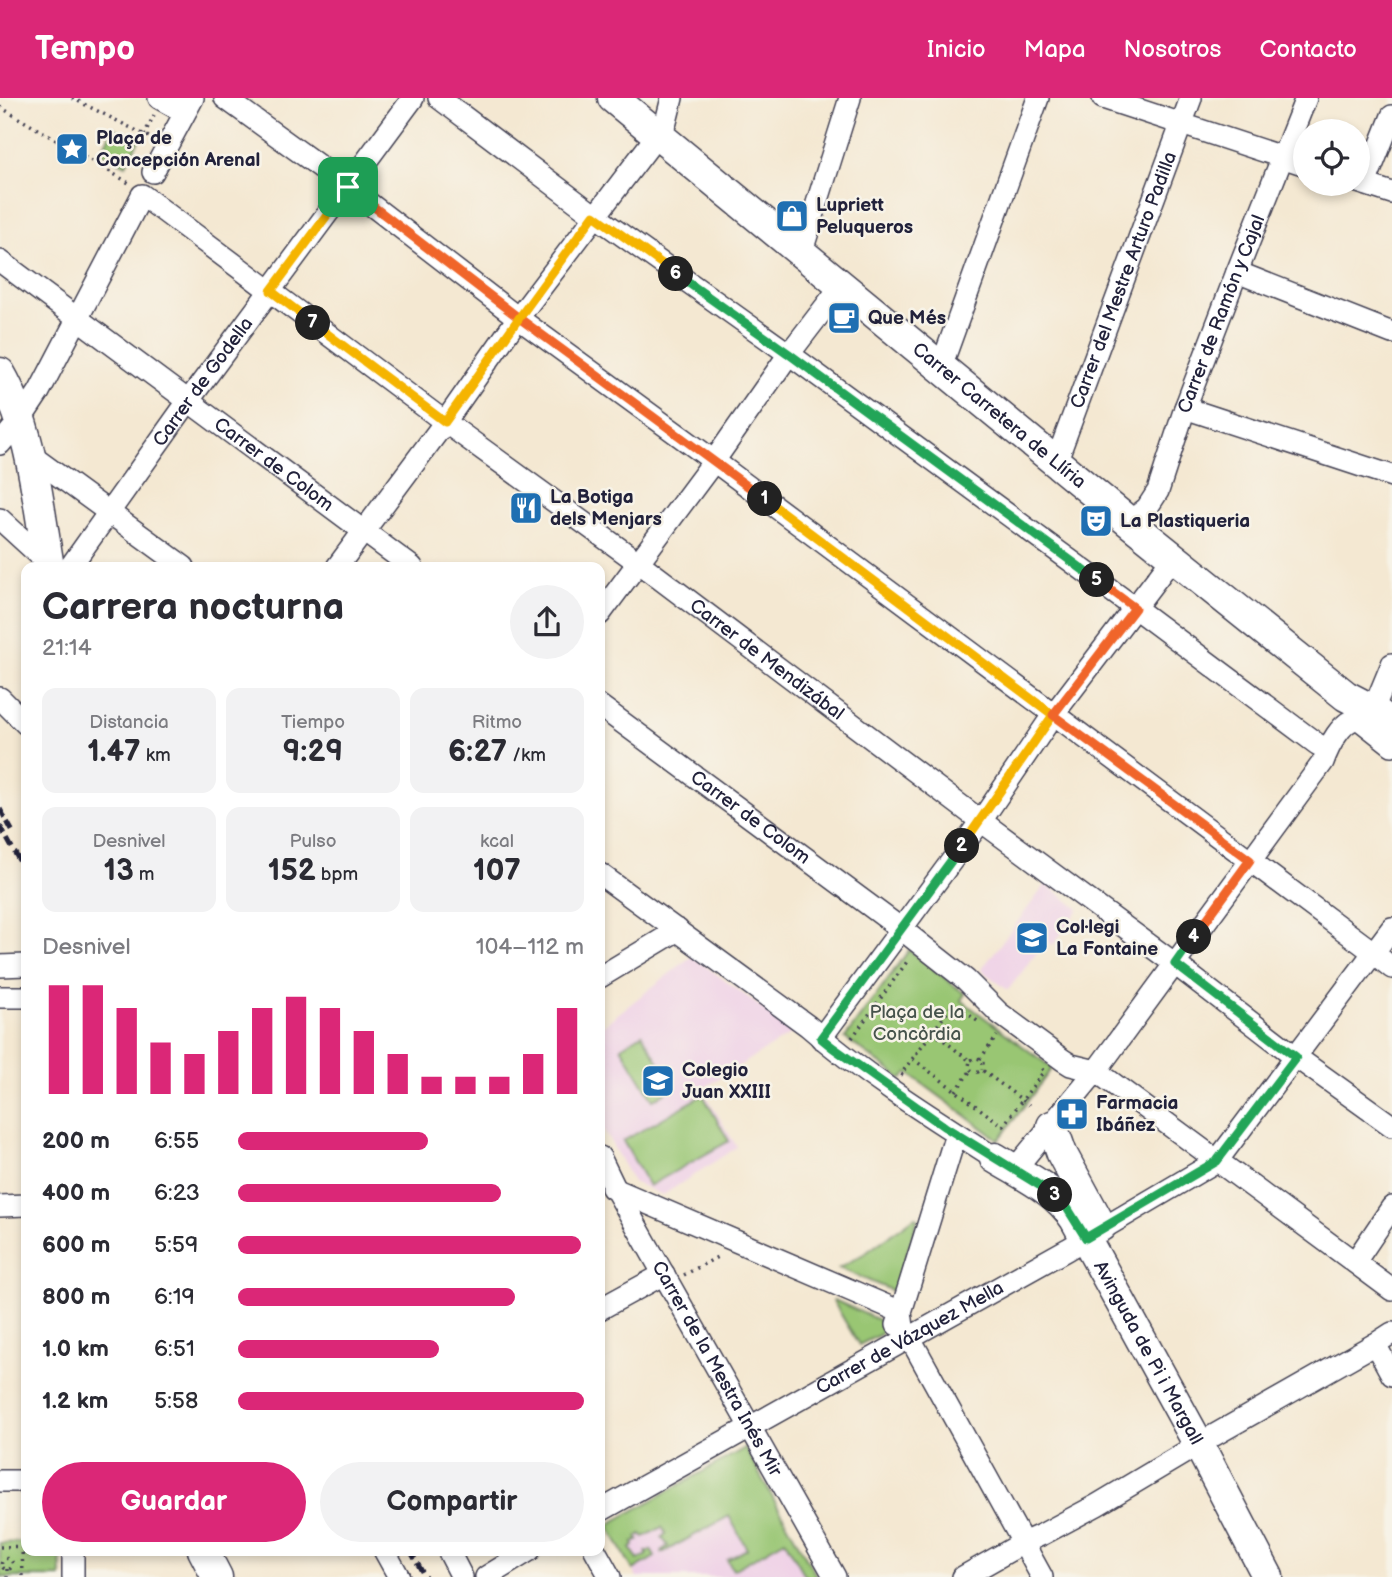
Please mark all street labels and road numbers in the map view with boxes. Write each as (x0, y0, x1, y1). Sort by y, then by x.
street label: Carrer del Mestre Arturo Padilla (1065, 149, 1182, 412)
street label: Carrer de Ramón y Cajal (1173, 212, 1270, 416)
street label: Carrer de Godella (148, 313, 258, 451)
street label: Carrer Carretera de Llíria (908, 337, 1091, 493)
street label: Carrer de Colom (209, 412, 338, 516)
street label: Carrer de Mendizábal (685, 594, 849, 725)
street label: Carrer de Colom (686, 765, 815, 869)
street label: Carrer de la Mestra Inés Mir (647, 1257, 788, 1481)
street label: Avinguda de Pi i Margall (1089, 1257, 1208, 1449)
street label: Carrer de Vázquez Mella (812, 1276, 1008, 1399)

